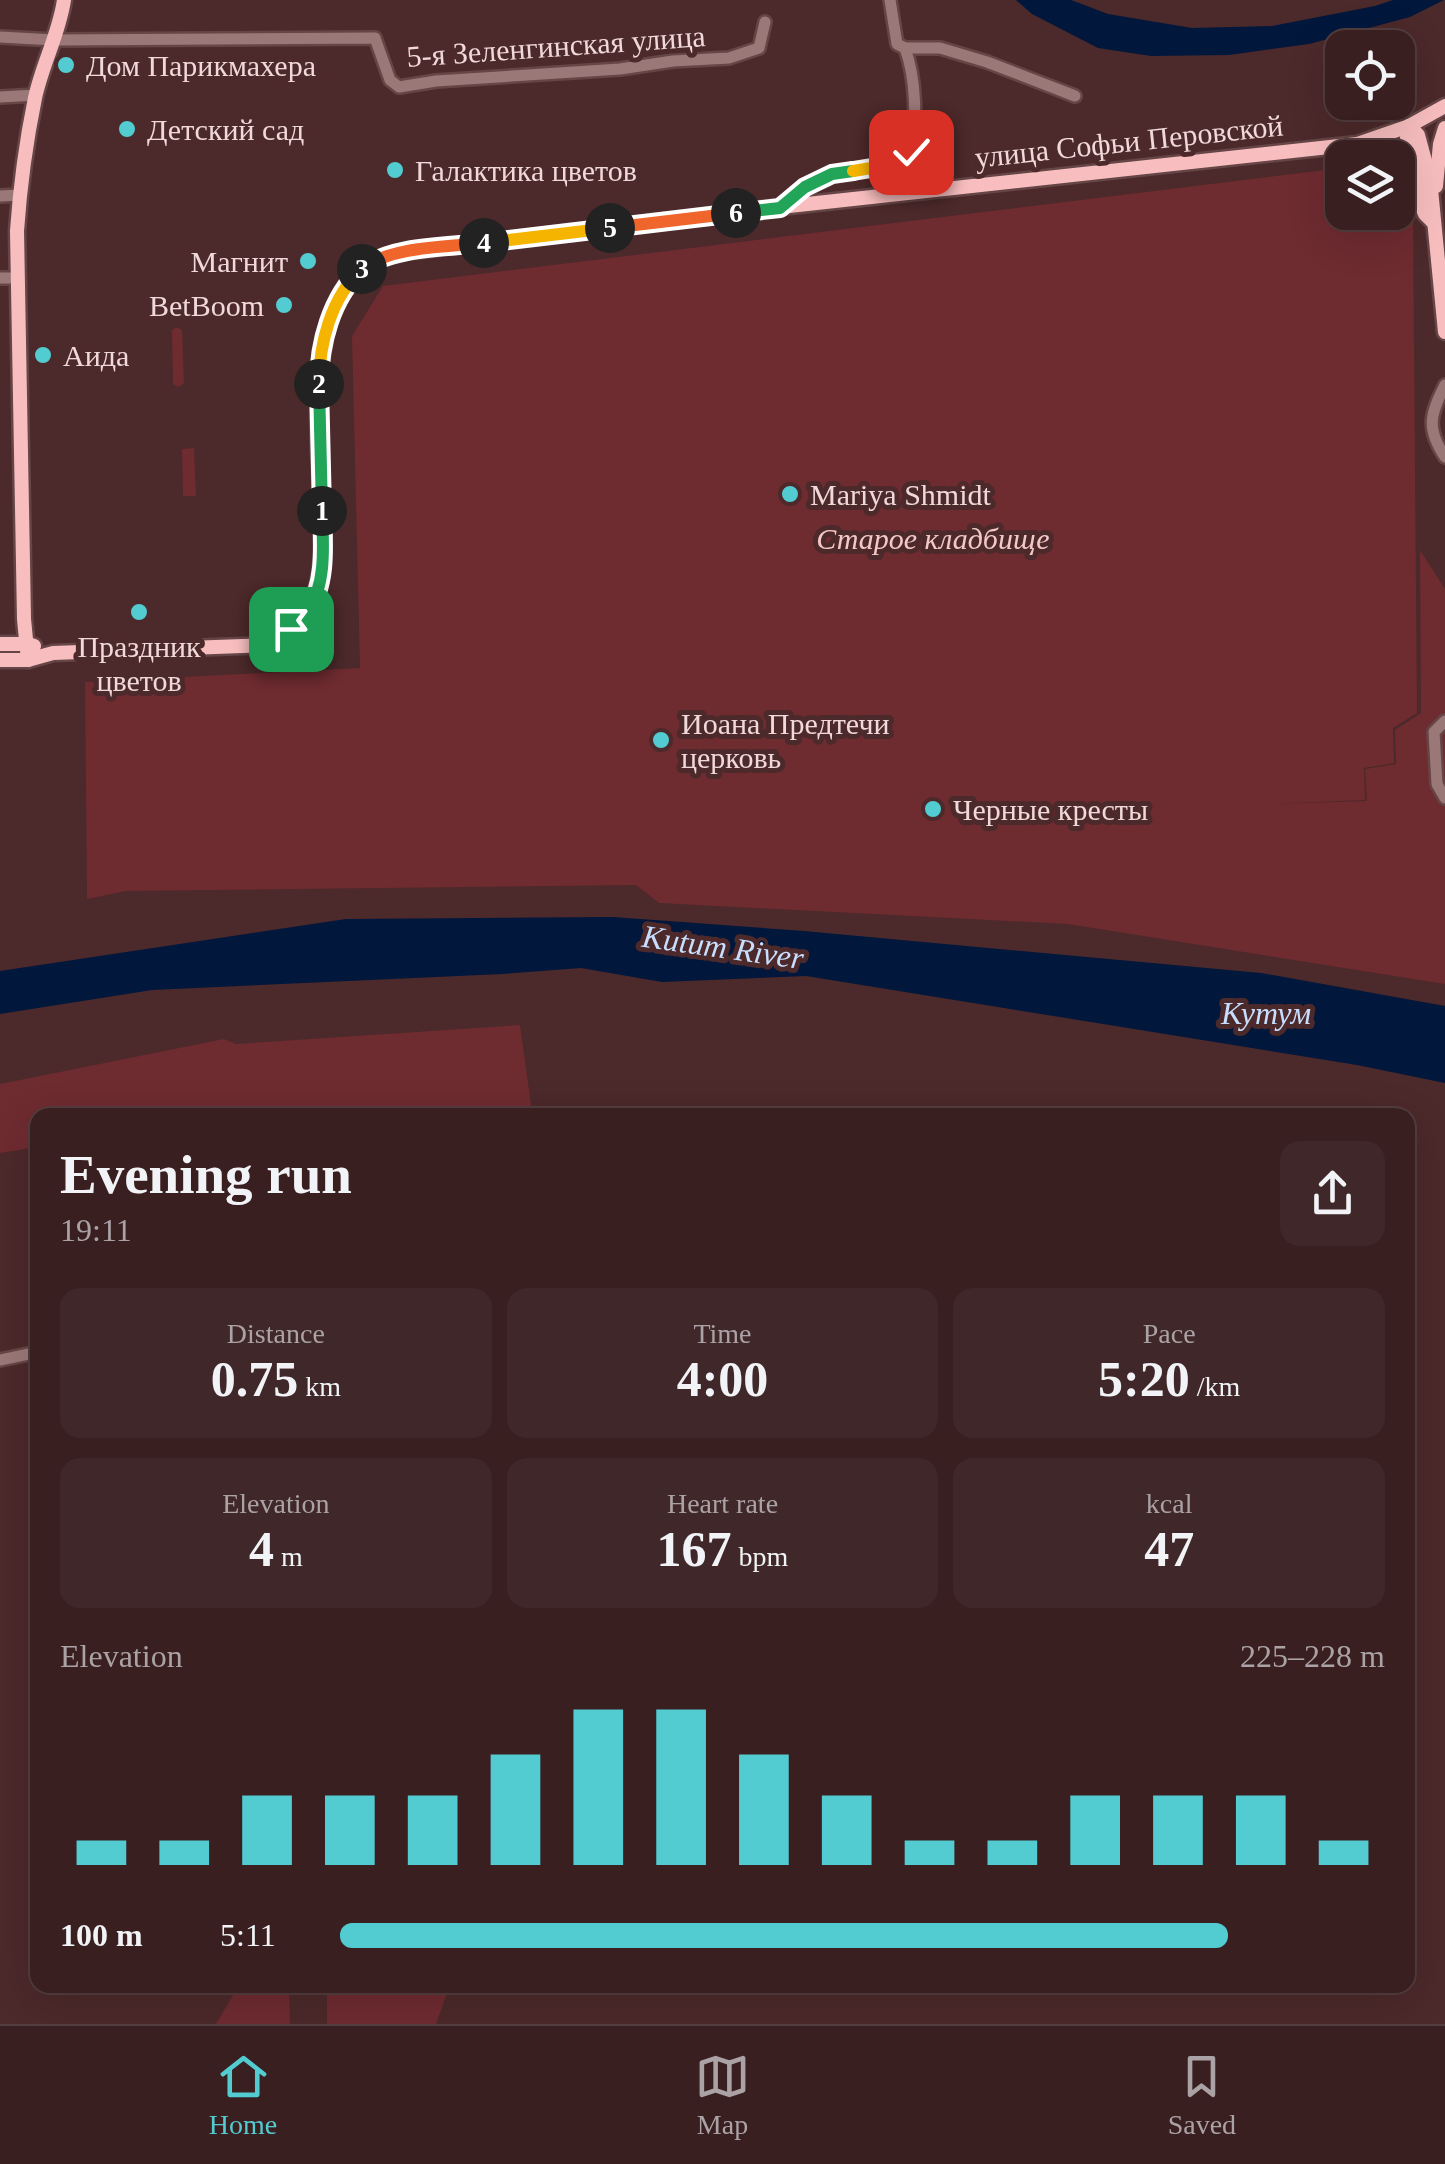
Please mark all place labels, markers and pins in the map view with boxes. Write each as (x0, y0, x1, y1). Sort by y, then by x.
place label: Дом Парикмахера (86, 49, 316, 82)
marker: Дом Парикмахера (55, 54, 77, 76)
pin (869, 110, 954, 195)
place label: Детский сад (147, 113, 304, 146)
marker: Детский сад (116, 118, 138, 140)
place label: Галактика цветов (415, 154, 637, 187)
marker: Галактика цветов (384, 159, 406, 181)
pin: 6 (711, 188, 761, 238)
pin: 5 (585, 203, 635, 253)
pin: 4 (459, 218, 509, 268)
pin: 3 (337, 244, 387, 294)
place label: Магнит (190, 245, 288, 278)
marker: Магнит (297, 250, 319, 272)
place label: BetBoom (149, 289, 264, 322)
marker: BetBoom (273, 294, 295, 316)
place label: Аида (63, 339, 129, 372)
marker: Аида (32, 344, 54, 366)
pin: 2 (294, 359, 344, 409)
place label: Mariya Shmidt (810, 478, 991, 511)
marker: Mariya Shmidt (779, 483, 801, 505)
pin: 1 (297, 486, 347, 536)
pin (249, 587, 334, 672)
marker: Праздник цветов (128, 601, 150, 623)
place label: Праздник цветов (77, 630, 201, 697)
place label: Иоана Предтечи церковь (681, 707, 890, 774)
marker: Иоана Предтечи церковь (650, 729, 672, 751)
place label: Черные кресты (953, 793, 1148, 826)
marker: Черные кресты (922, 798, 944, 820)

